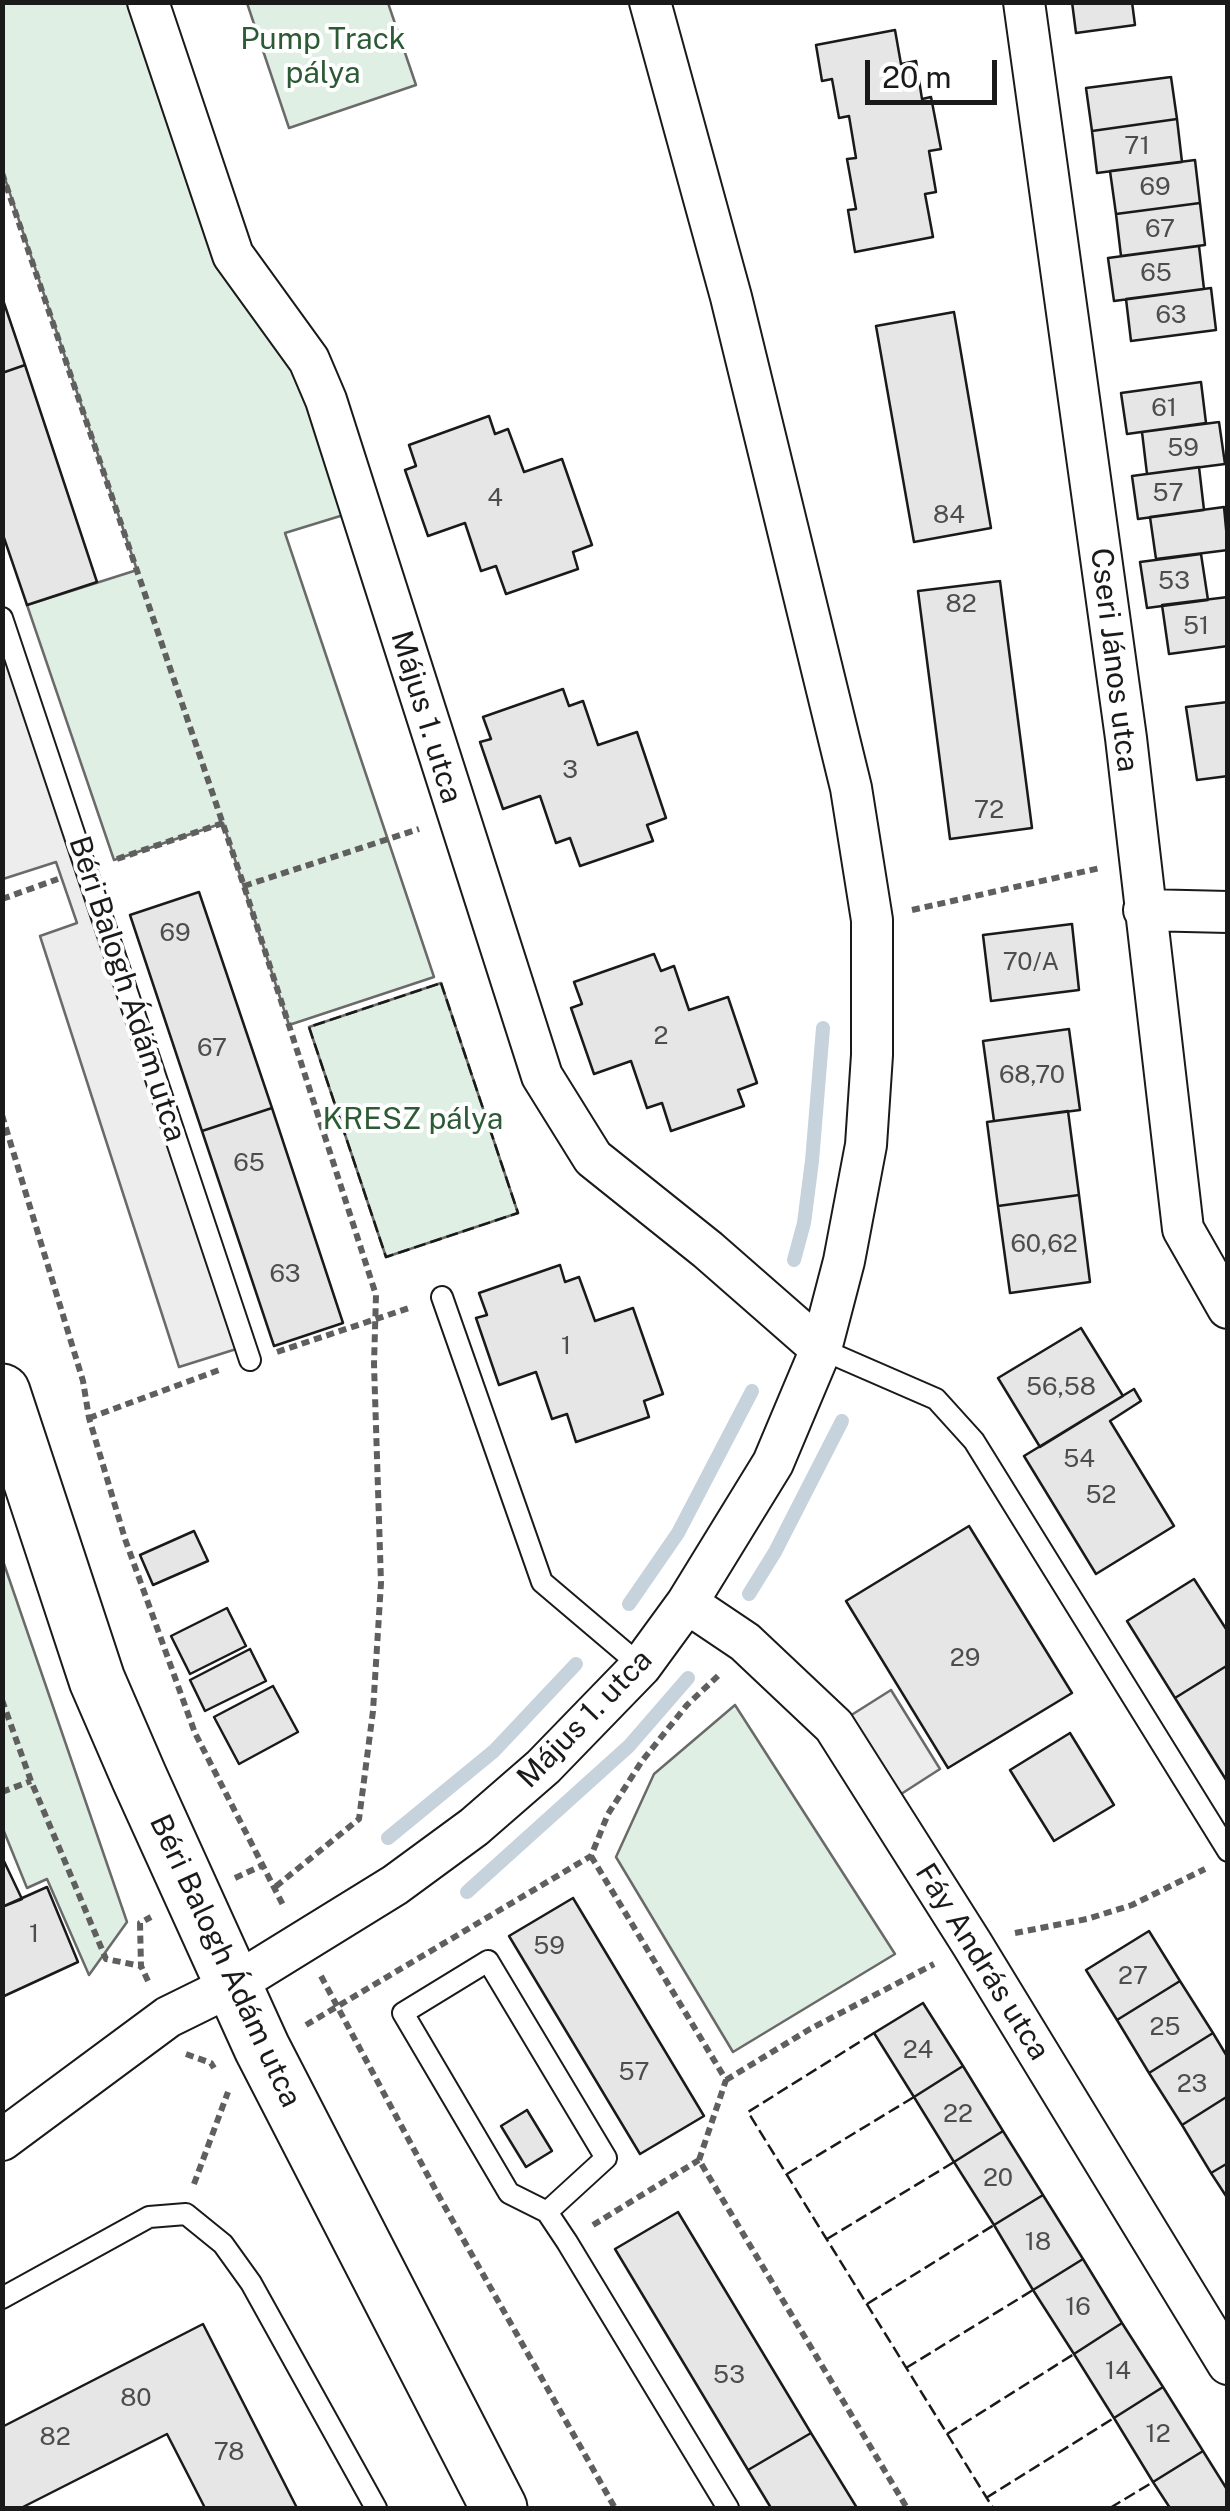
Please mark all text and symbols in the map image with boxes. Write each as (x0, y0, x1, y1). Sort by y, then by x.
park label: Pump Track pálya (240, 22, 406, 92)
scale bar (870, 40, 1002, 102)
text: 20 m (882, 59, 951, 95)
house number: 71 (1124, 131, 1150, 161)
house number: 69 (1139, 172, 1171, 202)
house number: 67 (1145, 214, 1175, 244)
house number: 65 (1140, 258, 1172, 288)
house number: 63 (1155, 300, 1187, 330)
house number: 61 (1151, 393, 1177, 423)
house number: 59 (1167, 433, 1199, 463)
house number: 57 (1152, 478, 1184, 508)
house number: 4 (487, 483, 503, 513)
house number: 84 (933, 500, 965, 530)
street label: Cseri János utca (1082, 546, 1146, 774)
house number: 53 (1158, 566, 1190, 596)
house number: 82 (945, 589, 977, 619)
house number: 51 (1183, 611, 1209, 641)
street label: Május 1. utca (383, 626, 469, 808)
house number: 3 (562, 755, 578, 785)
house number: 72 (974, 795, 1004, 825)
street label: Béri Balogh Ádám utca (61, 832, 193, 1146)
house number: 69 (159, 918, 191, 948)
house number: 70/A (1003, 947, 1059, 977)
house number: 2 (654, 1021, 668, 1051)
house number: 67 (197, 1033, 227, 1063)
house number: 68,70 (999, 1060, 1065, 1090)
park label: KRESZ pálya (323, 1102, 503, 1138)
house number: 65 (233, 1148, 265, 1178)
house number: 60,62 (1010, 1229, 1078, 1259)
house number: 63 (269, 1259, 301, 1289)
house number: 1 (561, 1331, 571, 1361)
house number: 56,58 (1026, 1372, 1096, 1402)
house number: 54 (1063, 1444, 1095, 1474)
house number: 52 (1086, 1480, 1116, 1510)
street label: Május 1. utca (510, 1642, 660, 1796)
house number: 29 (950, 1643, 980, 1673)
street label: Béri Balogh Ádám utca (141, 1809, 309, 2113)
street label: Fáy András utca (907, 1857, 1057, 2067)
house number: 1 (29, 1919, 39, 1949)
house number: 59 (533, 1931, 565, 1961)
house number: 27 (1118, 1961, 1148, 1991)
house number: 25 (1150, 2012, 1180, 2042)
house number: 24 (903, 2035, 933, 2065)
house number: 57 (618, 2057, 650, 2087)
house number: 23 (1177, 2069, 1207, 2099)
house number: 22 (943, 2099, 973, 2129)
house number: 20 (983, 2163, 1013, 2193)
house number: 18 (1025, 2227, 1051, 2257)
house number: 16 (1065, 2292, 1091, 2322)
house number: 14 (1105, 2356, 1131, 2386)
house number: 53 (713, 2360, 745, 2390)
house number: 80 (120, 2383, 152, 2413)
house number: 12 (1145, 2419, 1171, 2449)
house number: 82 (39, 2422, 71, 2452)
house number: 78 (214, 2437, 244, 2467)

